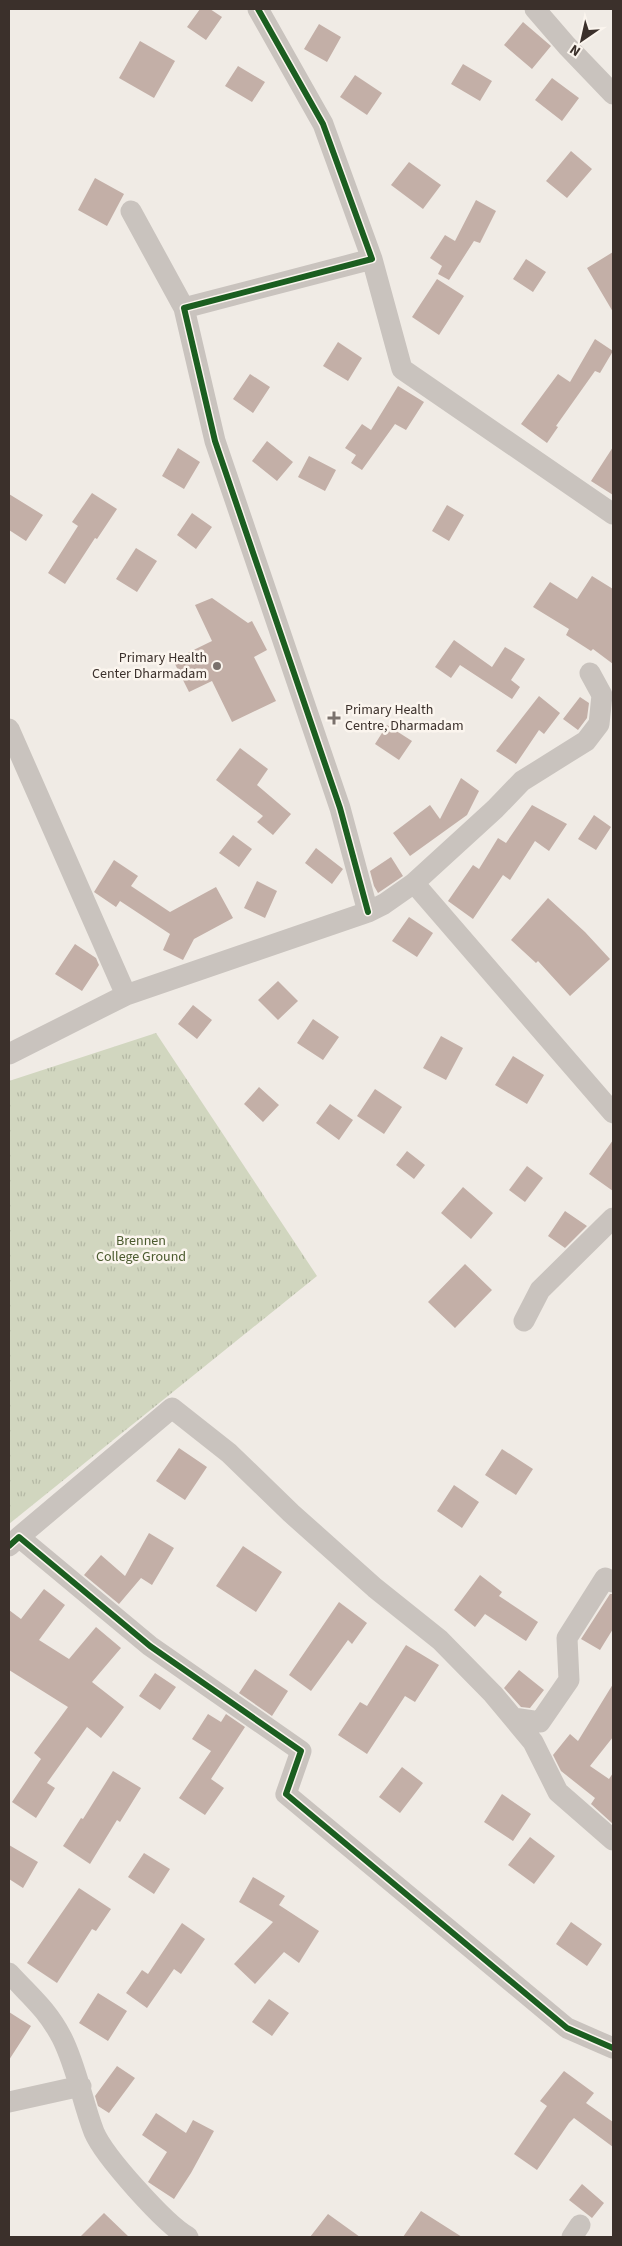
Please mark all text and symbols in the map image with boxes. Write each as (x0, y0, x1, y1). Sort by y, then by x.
north arrow (557, 15, 607, 65)
text: N (566, 39, 585, 61)
place label: Primary Health Center Dharmadam (92, 648, 207, 684)
marker: Primary Health Center Dharmadam (211, 660, 223, 672)
place label: Primary Health Centre, Dharmadam (345, 700, 464, 736)
marker: Primary Health Centre, Dharmadam (327, 711, 341, 725)
park label: Brennen College Ground (96, 1231, 186, 1267)

